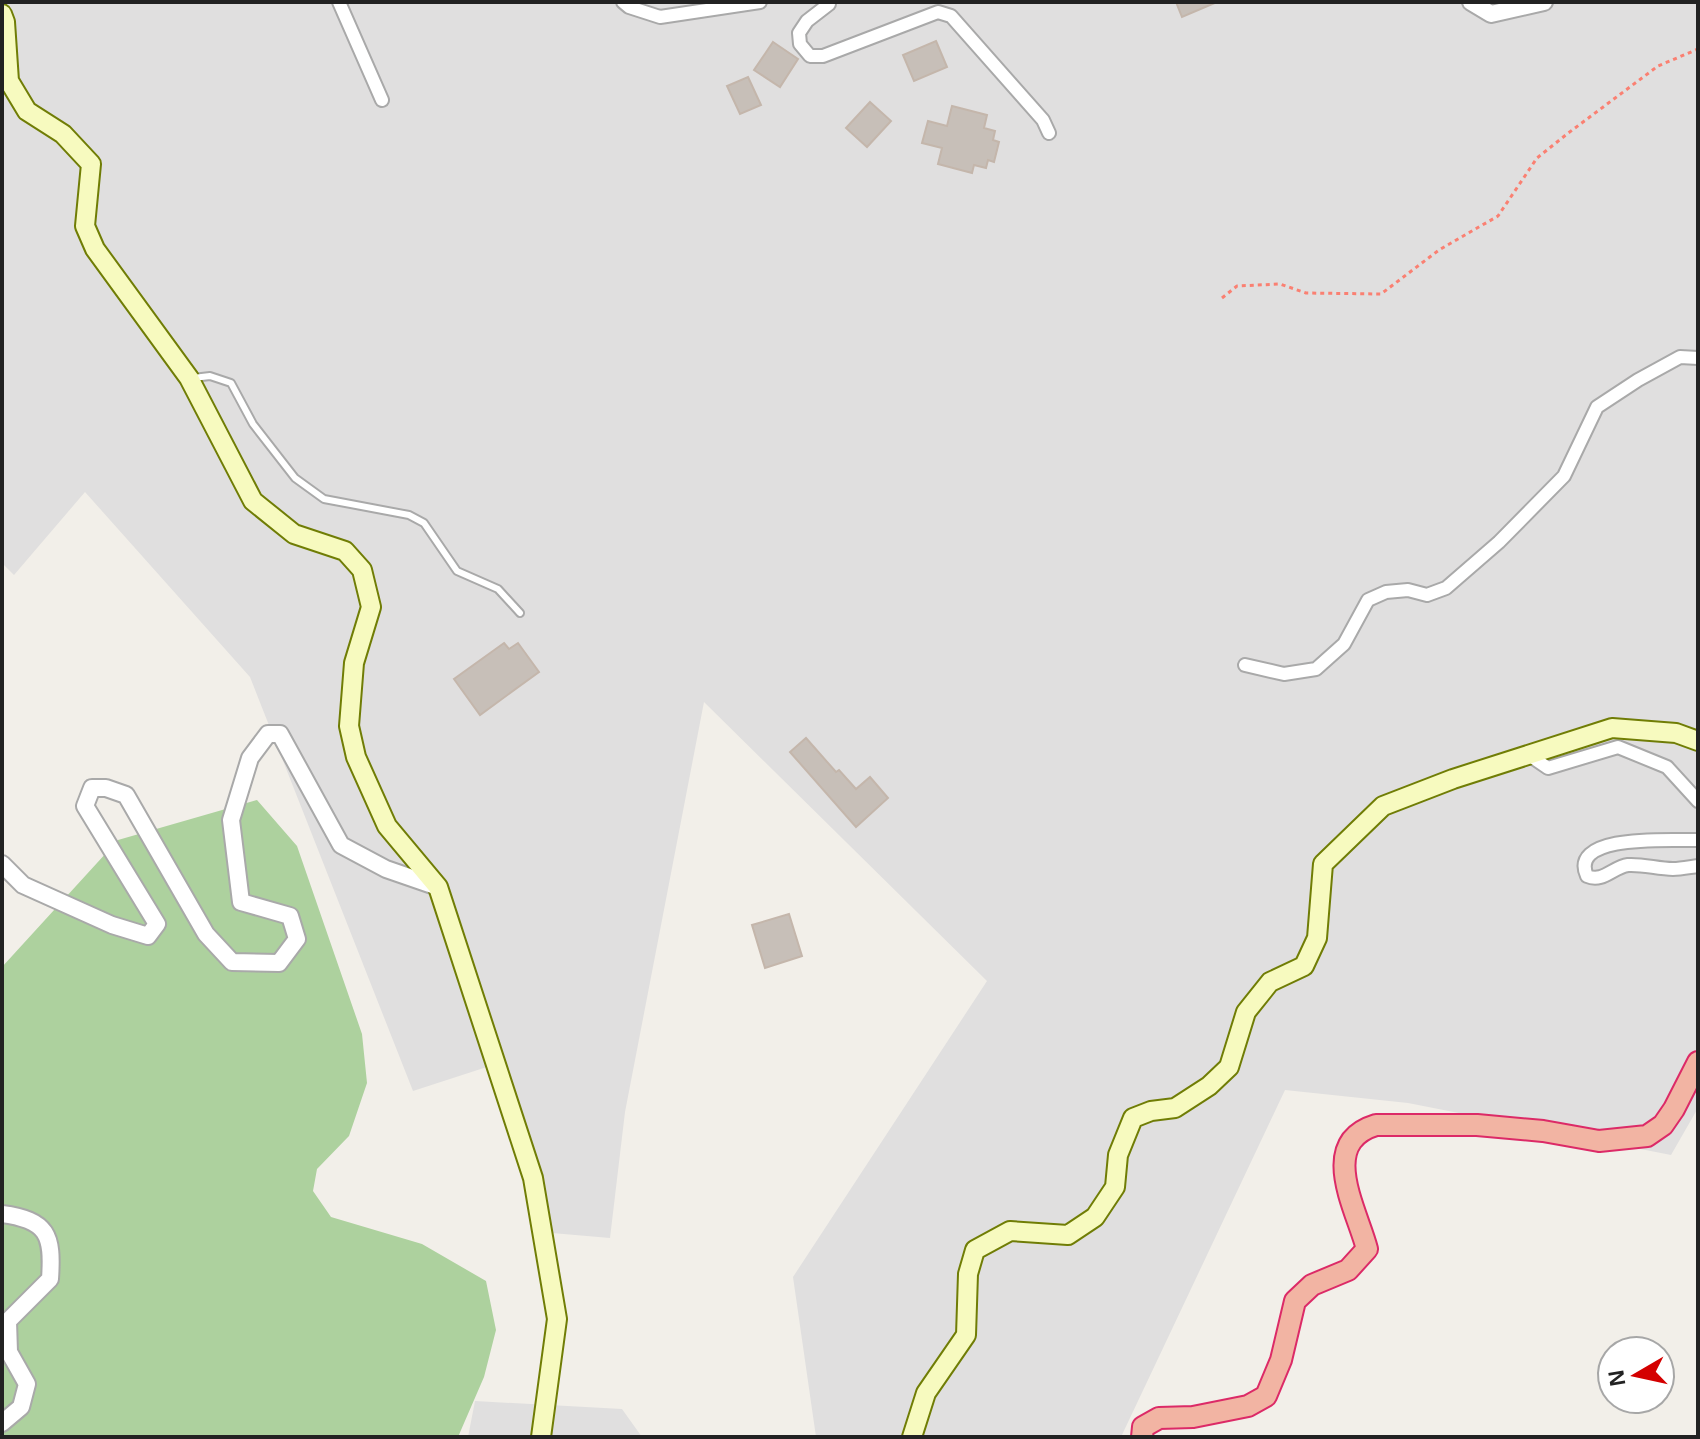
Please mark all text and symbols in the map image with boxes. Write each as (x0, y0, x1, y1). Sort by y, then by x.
north arrow (1596, 1335, 1676, 1415)
text: N (1603, 1368, 1630, 1388)

